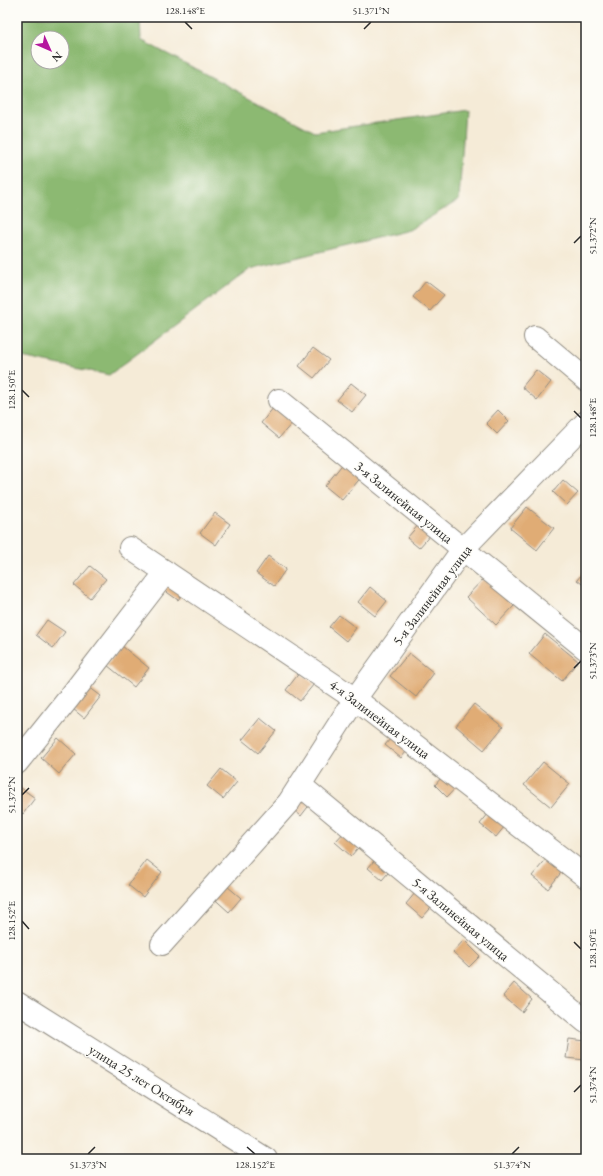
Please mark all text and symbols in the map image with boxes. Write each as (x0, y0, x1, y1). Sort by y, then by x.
text: 128.148°E (165, 4, 205, 17)
text: 51.371°N (352, 4, 390, 17)
north arrow (30, 30, 70, 70)
text: N (49, 49, 65, 65)
text: 51.372°N (586, 217, 599, 255)
text: 128.150°E (5, 370, 18, 410)
text: 128.148°E (586, 398, 599, 438)
street label: 3-я Залинейная улица (351, 457, 457, 547)
street label: 5-я Залинейная улица (388, 541, 476, 649)
text: 51.373°N (586, 642, 599, 680)
street label: 4-я Залинейная улица (326, 675, 434, 763)
text: 51.372°N (5, 776, 18, 814)
street label: 5-я Залинейная улица (409, 873, 514, 965)
text: 128.152°E (5, 901, 18, 941)
text: 128.150°E (586, 929, 599, 969)
street label: улица 25 лет Октября (86, 1040, 198, 1120)
text: 51.374°N (586, 1066, 599, 1104)
text: 51.373°N (69, 1158, 107, 1171)
text: 128.152°E (235, 1158, 275, 1171)
text: 51.374°N (493, 1158, 531, 1171)

